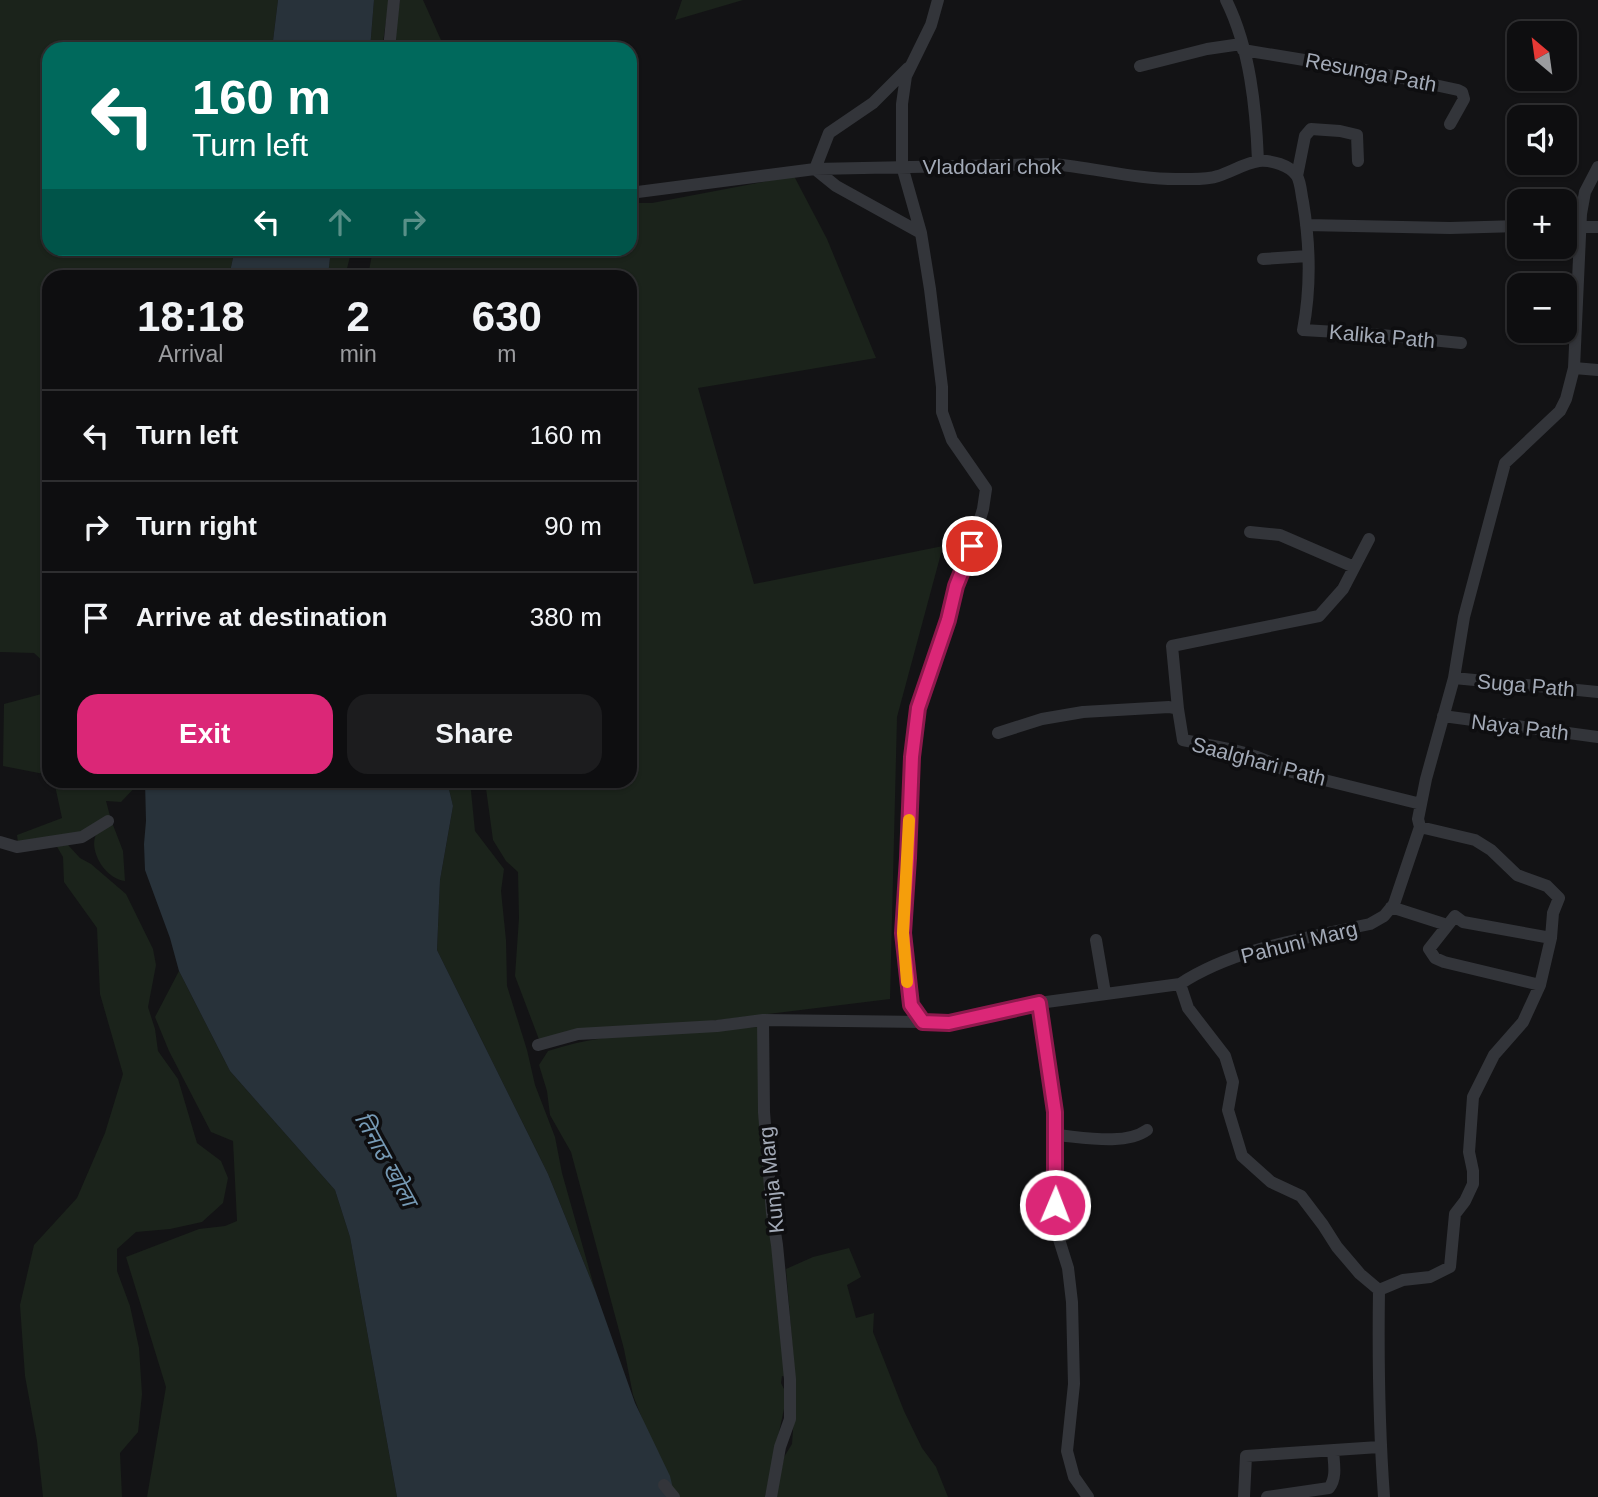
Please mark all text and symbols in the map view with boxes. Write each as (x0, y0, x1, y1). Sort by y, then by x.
north arrow (1507, 21, 1577, 91)
map controls (1507, 21, 1577, 343)
street label: Resunga Path (1303, 48, 1439, 96)
icon: left (77, 70, 168, 161)
text: 160 m (192, 70, 331, 124)
button: sound (1507, 105, 1577, 175)
text: Turn left (192, 127, 308, 163)
street label: Vladodari chok (923, 155, 1062, 178)
button: + (1507, 189, 1577, 259)
icon: left (248, 203, 286, 241)
icon: ahead (321, 203, 359, 241)
icon: right (394, 203, 432, 241)
button: − (1507, 273, 1577, 343)
text: 18:18 (137, 293, 245, 340)
text: 2 (346, 293, 370, 340)
text: 630 (472, 293, 542, 340)
street label: Kalika Path (1328, 320, 1436, 352)
text: Arrival (158, 341, 223, 367)
text: min (340, 341, 377, 367)
text: m (497, 341, 516, 367)
icon: left (77, 417, 115, 455)
text: Turn left (136, 420, 238, 450)
text: 160 m (530, 420, 602, 450)
icon: right (77, 508, 115, 546)
text: Turn right (136, 511, 257, 541)
text: 90 m (544, 511, 602, 541)
pin (942, 516, 1002, 576)
icon: arrive (953, 527, 991, 565)
icon: arrive (77, 599, 115, 637)
text: Arrive at destination (136, 602, 387, 632)
text: 380 m (530, 602, 602, 632)
street label: Suga Path (1476, 669, 1576, 701)
button: Exit (77, 694, 333, 774)
button: Share (347, 694, 602, 774)
street label: Naya Path (1470, 710, 1570, 744)
street label: Saalghari Path (1189, 732, 1329, 790)
street label: Pahuni Marg (1238, 916, 1360, 968)
water label: तिनाउ खोला (350, 1108, 424, 1214)
street label: Kunja Marg (754, 1125, 788, 1235)
position arrow (1018, 1168, 1092, 1242)

